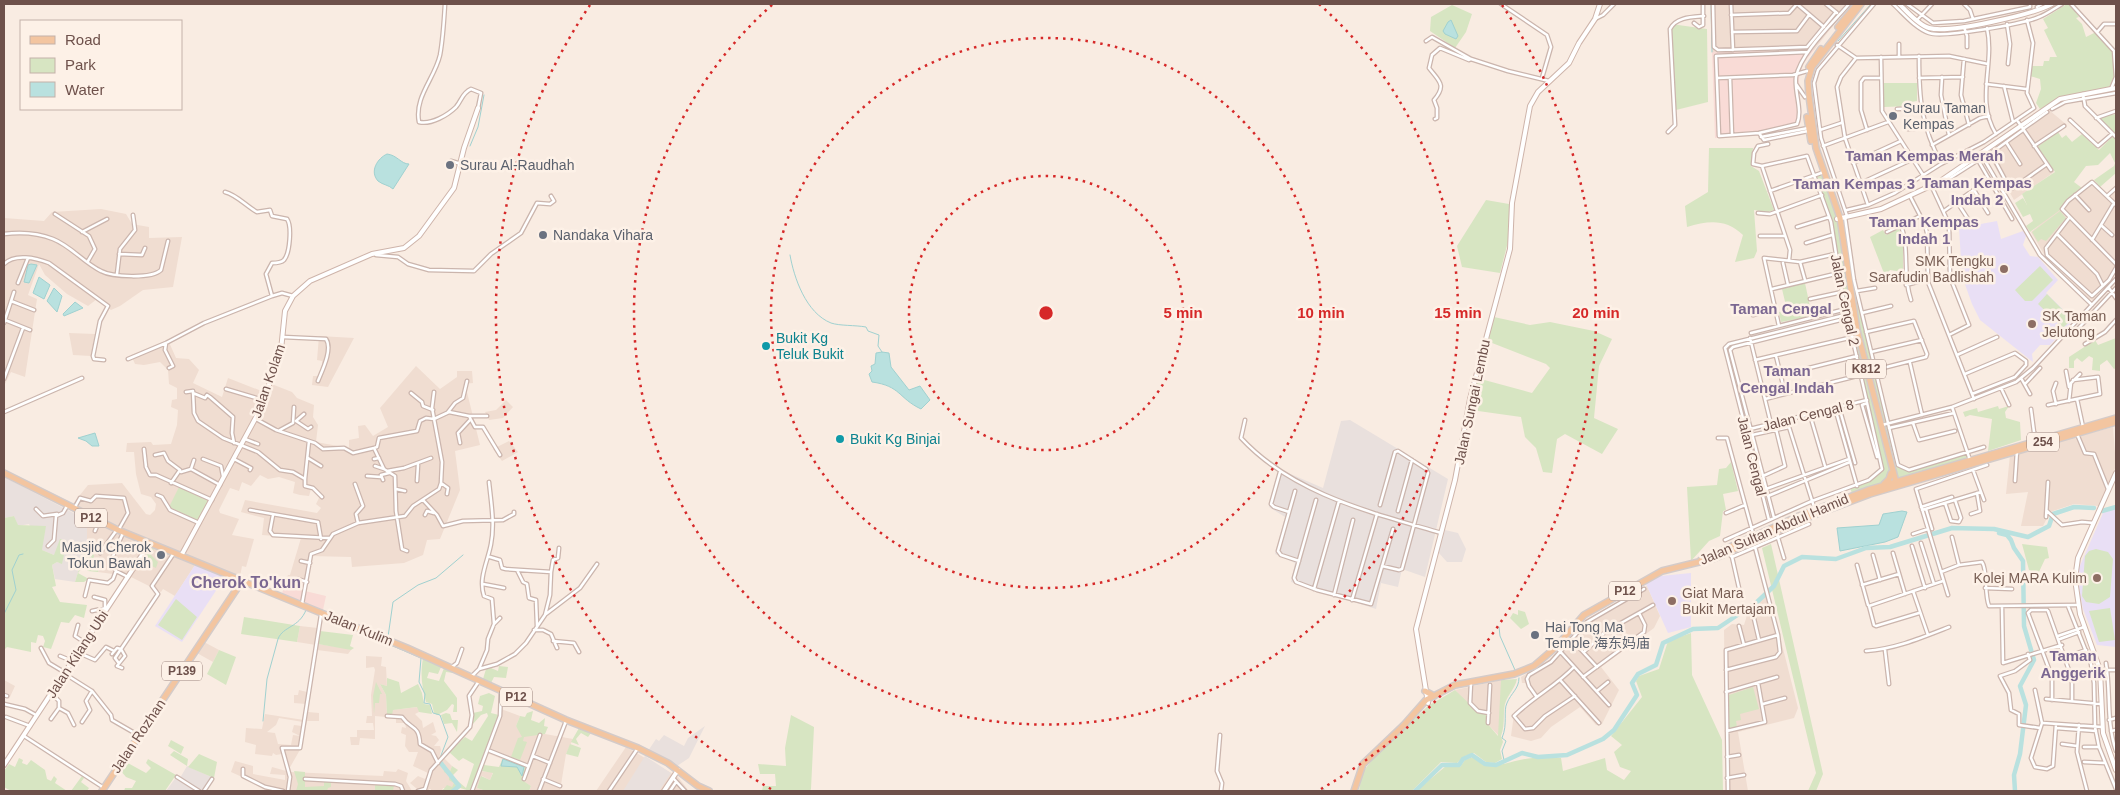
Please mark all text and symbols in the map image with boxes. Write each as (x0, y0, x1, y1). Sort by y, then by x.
legend (20, 20, 182, 110)
text: Road (65, 31, 101, 48)
text: Park (65, 56, 96, 73)
text: Water (65, 81, 104, 98)
place label: Surau Taman Kempas (1903, 100, 1986, 132)
marker: Surau Taman Kempas (1887, 110, 1899, 122)
district label: Taman Kempas Merah (1845, 147, 2003, 164)
place label: Surau Al-Raudhah (460, 157, 574, 173)
marker: Surau Al-Raudhah (444, 159, 456, 171)
district label: Taman Kempas Indah 2 (1922, 174, 2032, 208)
district label: Taman Kempas 3 (1793, 175, 1915, 192)
district label: Taman Kempas Indah 1 (1869, 213, 1979, 247)
place label: Nandaka Vihara (553, 227, 653, 243)
marker: Nandaka Vihara (537, 229, 549, 241)
street label: Jalan Cengal 2 (1827, 253, 1863, 348)
place label: SMK Tengku Sarafudin Badlishah (1869, 253, 1994, 285)
marker: SMK Tengku Sarafudin Badlishah (1998, 263, 2010, 275)
district label: Taman Cengal (1730, 300, 1832, 317)
centre of rings (1037, 304, 1055, 322)
text: 5 min (1163, 304, 1203, 321)
text: 10 min (1297, 304, 1345, 321)
text: 15 min (1434, 304, 1482, 321)
text: 20 min (1572, 304, 1620, 321)
place label: SK Taman Jelutong (2042, 308, 2106, 340)
marker: SK Taman Jelutong (2026, 318, 2038, 330)
place label: Bukit Kg Teluk Bukit (776, 330, 844, 362)
street label: Jalan Sungai Lembu (1451, 338, 1493, 466)
marker: Bukit Kg Teluk Bukit (760, 340, 772, 352)
street label: Jalan Kolam (248, 342, 288, 420)
road number: K812 (1846, 359, 1886, 378)
district label: Taman Cengal Indah (1740, 362, 1834, 396)
street label: Jalan Cengal 8 (1761, 396, 1855, 434)
street label: Jalan Cengal (1734, 414, 1770, 498)
place label: Bukit Kg Binjai (850, 431, 940, 447)
road number: 254 (2027, 432, 2059, 452)
marker: Bukit Kg Binjai (834, 433, 846, 445)
street label: Jalan Sultan Abdul Hamid (1697, 490, 1851, 568)
road number: P12 (75, 508, 107, 528)
place label: Masjid Cherok Tokun Bawah (62, 539, 152, 571)
marker: Masjid Cherok Tokun Bawah (155, 549, 167, 561)
place label: Kolej MARA Kulim (1973, 570, 2087, 586)
marker: Kolej MARA Kulim (2091, 572, 2103, 584)
district label: Cherok To'kun (191, 574, 301, 591)
road number: P12 (1609, 582, 1641, 600)
place label: Giat Mara Bukit Mertajam (1682, 585, 1775, 617)
marker: Giat Mara Bukit Mertajam (1666, 595, 1678, 607)
street label: Jalan Kilang Ubi (43, 607, 111, 701)
street label: Jalan Kulim (322, 607, 396, 649)
place label: Hai Tong Ma Temple 海东妈庙 (1545, 619, 1650, 651)
marker: Hai Tong Ma Temple 海东妈庙 (1529, 629, 1541, 641)
district label: Taman Anggerik (2040, 647, 2106, 681)
road number: P139 (162, 661, 202, 680)
road number: P12 (500, 688, 532, 706)
street label: Jalan Rozhan (107, 696, 169, 776)

